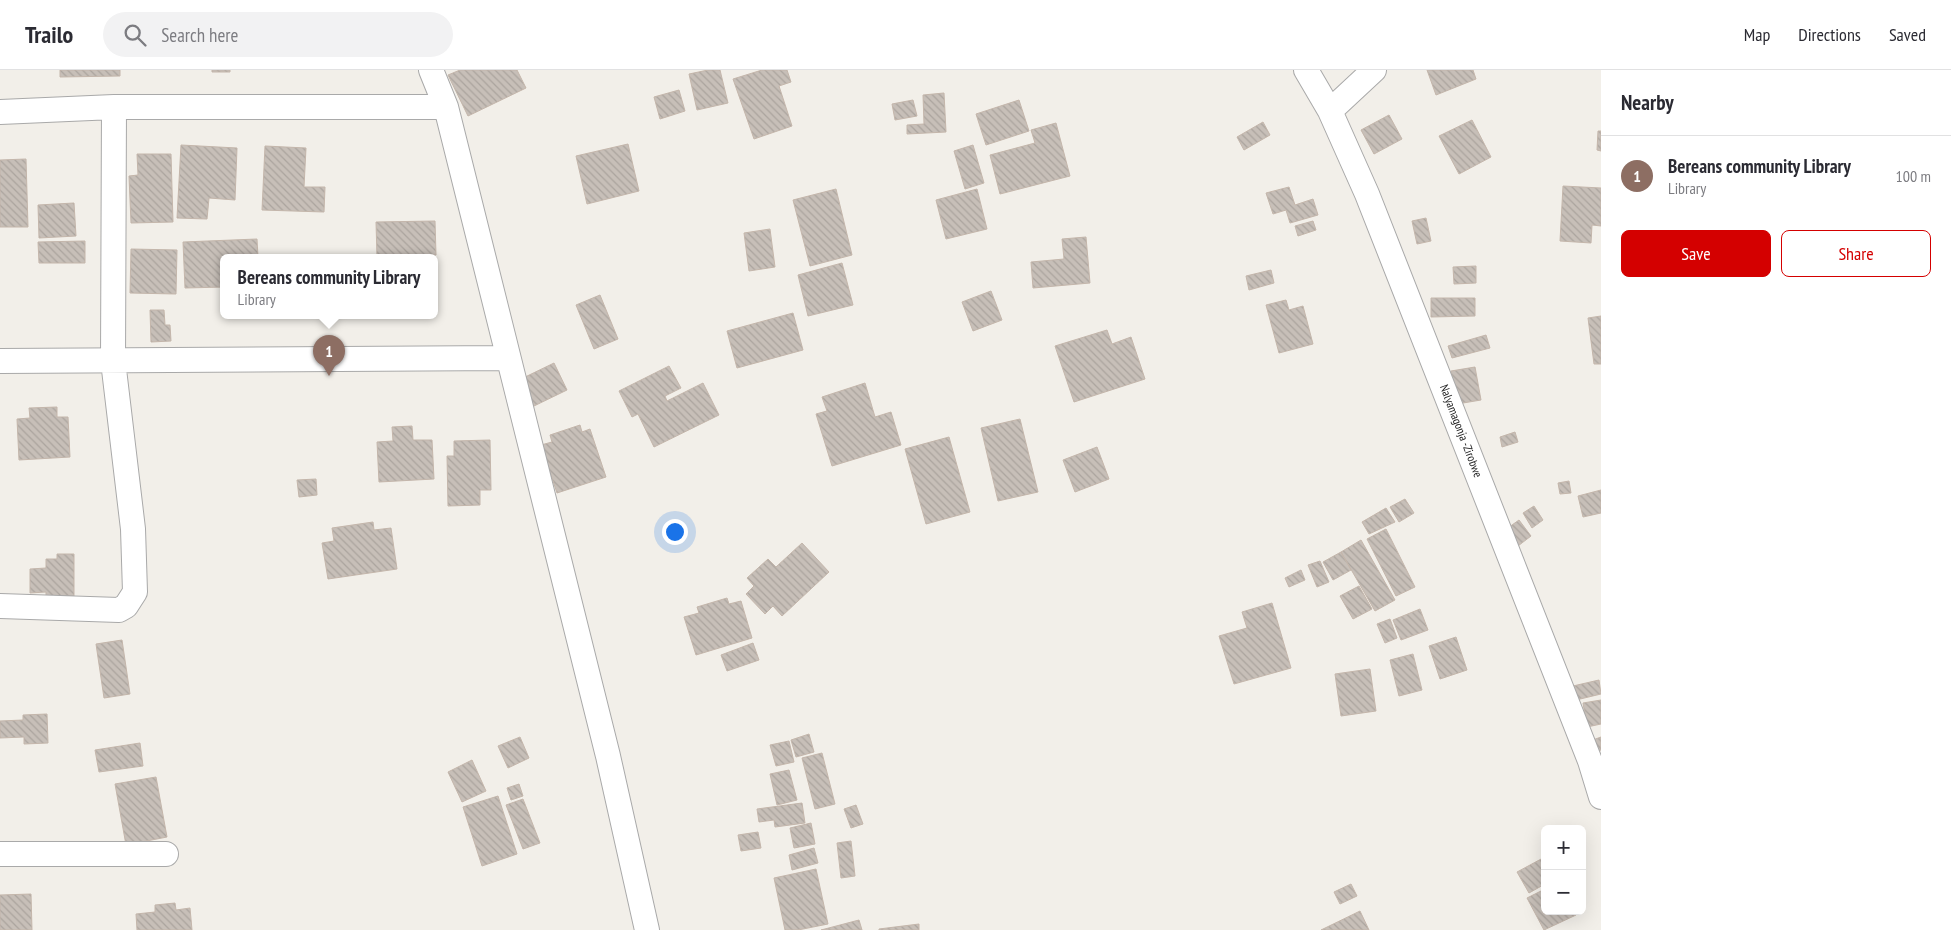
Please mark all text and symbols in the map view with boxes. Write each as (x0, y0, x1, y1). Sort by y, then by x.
search box (103, 12, 453, 57)
text: Trailo (25, 19, 73, 50)
icon: search (121, 21, 149, 49)
text: Search here (161, 23, 238, 47)
text: Map (1744, 23, 1770, 46)
text: Directions (1798, 23, 1861, 46)
text: Saved (1889, 23, 1926, 46)
text: Nearby (1621, 89, 1674, 116)
text: Bereans community Library (1668, 154, 1851, 178)
text: 1 (1633, 166, 1641, 186)
text: 100 m (1896, 166, 1931, 186)
text: Library (1668, 178, 1706, 198)
button: Save (1621, 230, 1771, 277)
button: Share (1781, 230, 1931, 277)
popup (220, 254, 438, 319)
text: Bereans community Library (238, 265, 420, 289)
text: Library (238, 289, 276, 309)
pin: 1 (313, 335, 345, 376)
street label: Nalyamagonja -Zirobwe (1437, 382, 1486, 479)
your location (662, 519, 688, 545)
map controls (1541, 825, 1586, 915)
button: + (1541, 825, 1586, 870)
button: − (1541, 870, 1586, 915)

